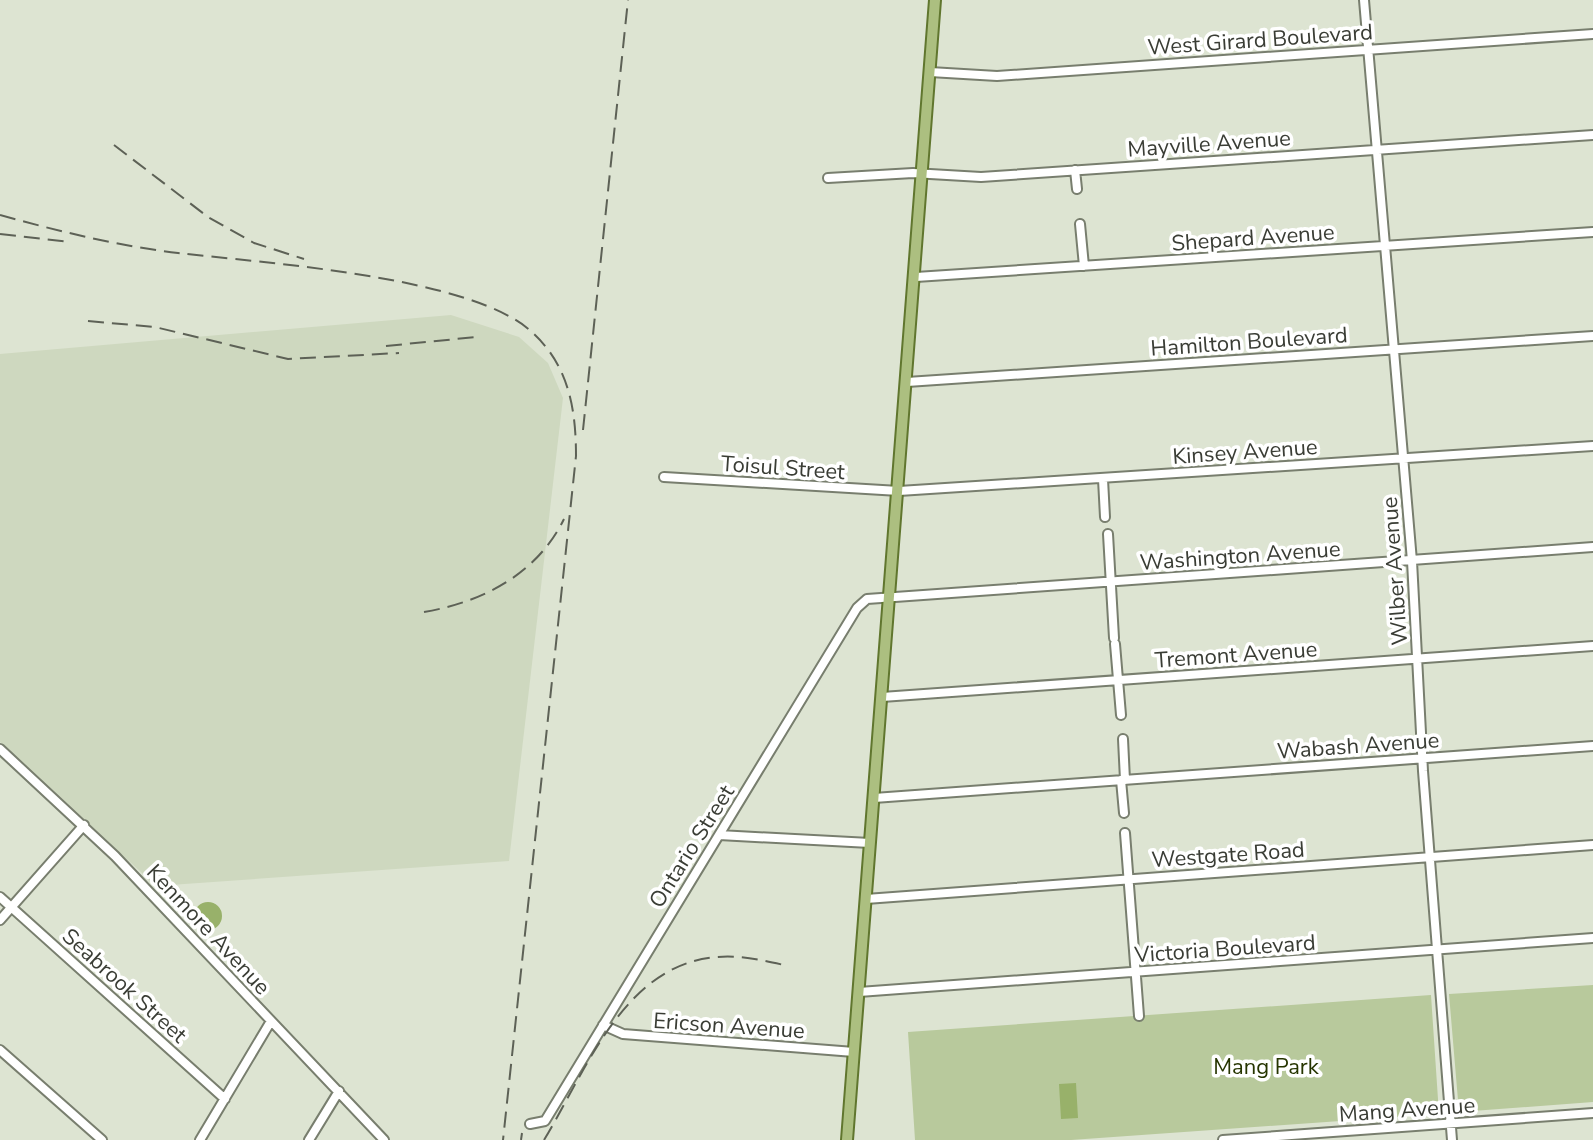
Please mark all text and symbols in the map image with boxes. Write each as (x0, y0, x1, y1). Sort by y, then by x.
street label: West Girard Boulevard (1146, 17, 1374, 63)
street label: Mayville Avenue (1126, 123, 1292, 165)
street label: Shepard Avenue (1171, 217, 1336, 259)
street label: Hamilton Boulevard (1150, 320, 1349, 364)
street label: Kinsey Avenue (1172, 432, 1319, 472)
street label: Toisul Street (720, 449, 846, 487)
street label: Wilber Avenue (1375, 496, 1415, 646)
street label: Washington Avenue (1139, 534, 1341, 578)
street label: Tremont Avenue (1154, 634, 1318, 676)
street label: Wabash Avenue (1276, 725, 1440, 767)
street label: Ontario Street (642, 779, 742, 914)
street label: Westgate Road (1151, 835, 1306, 875)
street label: Kenmore Avenue (140, 858, 277, 1002)
street label: Seabrook Street (55, 922, 194, 1050)
street label: Victoria Boulevard (1133, 928, 1317, 970)
street label: Ericson Avenue (652, 1006, 806, 1046)
park label: Mang Park (1213, 1052, 1320, 1082)
street label: Mang Avenue (1338, 1090, 1476, 1130)

